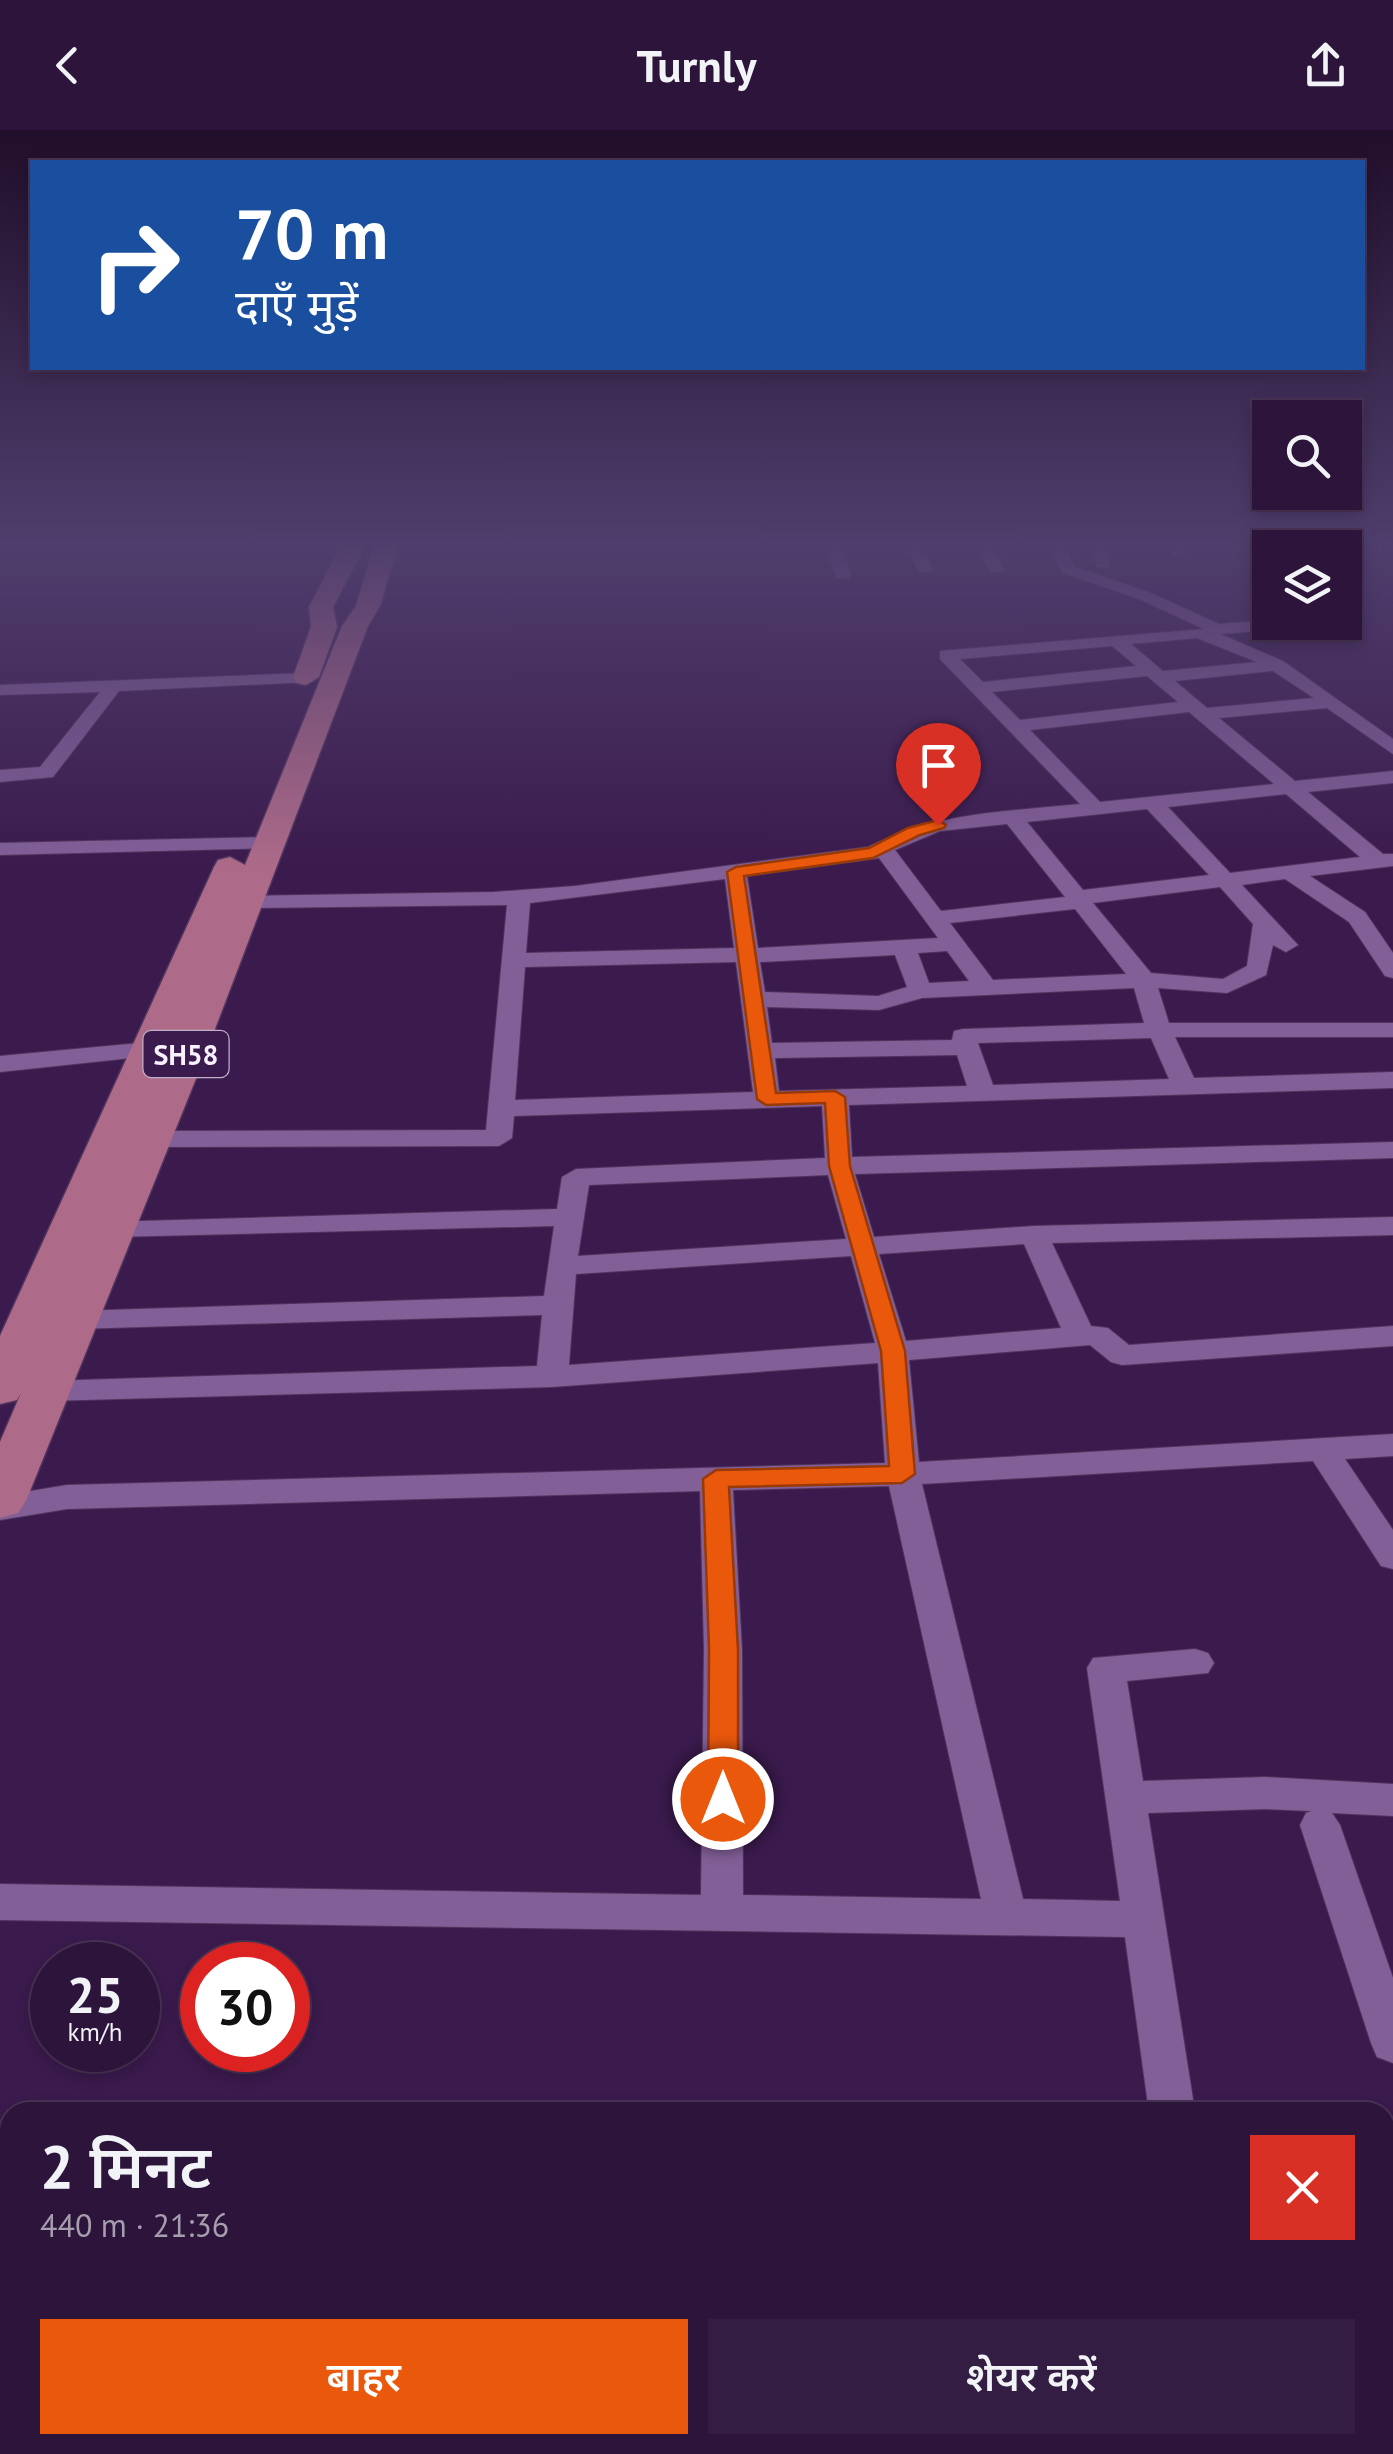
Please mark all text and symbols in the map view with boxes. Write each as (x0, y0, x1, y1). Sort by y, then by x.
text: Turnly (636, 36, 757, 94)
icon: back (40, 38, 95, 93)
icon: share (1298, 38, 1353, 93)
text: 70 m (235, 188, 388, 278)
icon: right (70, 200, 200, 330)
text: दाएँ मुड़ें (235, 276, 358, 334)
map controls (1252, 400, 1362, 640)
button: search (1252, 400, 1362, 510)
button: layers (1252, 530, 1362, 640)
pin (896, 723, 981, 826)
icon: arrive (911, 738, 966, 793)
road number: SH58 (144, 1031, 228, 1077)
position arrow (671, 1747, 775, 1851)
speed limit sign: 30 (180, 1942, 310, 2072)
text: 25 (67, 1962, 123, 2027)
text: km/h (68, 2016, 122, 2048)
text: 2 मिनट (40, 2127, 211, 2205)
button: close (1250, 2135, 1355, 2240)
text: 440 m · 21:36 (40, 2204, 229, 2246)
button: बाहर (40, 2319, 688, 2434)
button: शेयर करें (708, 2319, 1355, 2434)

